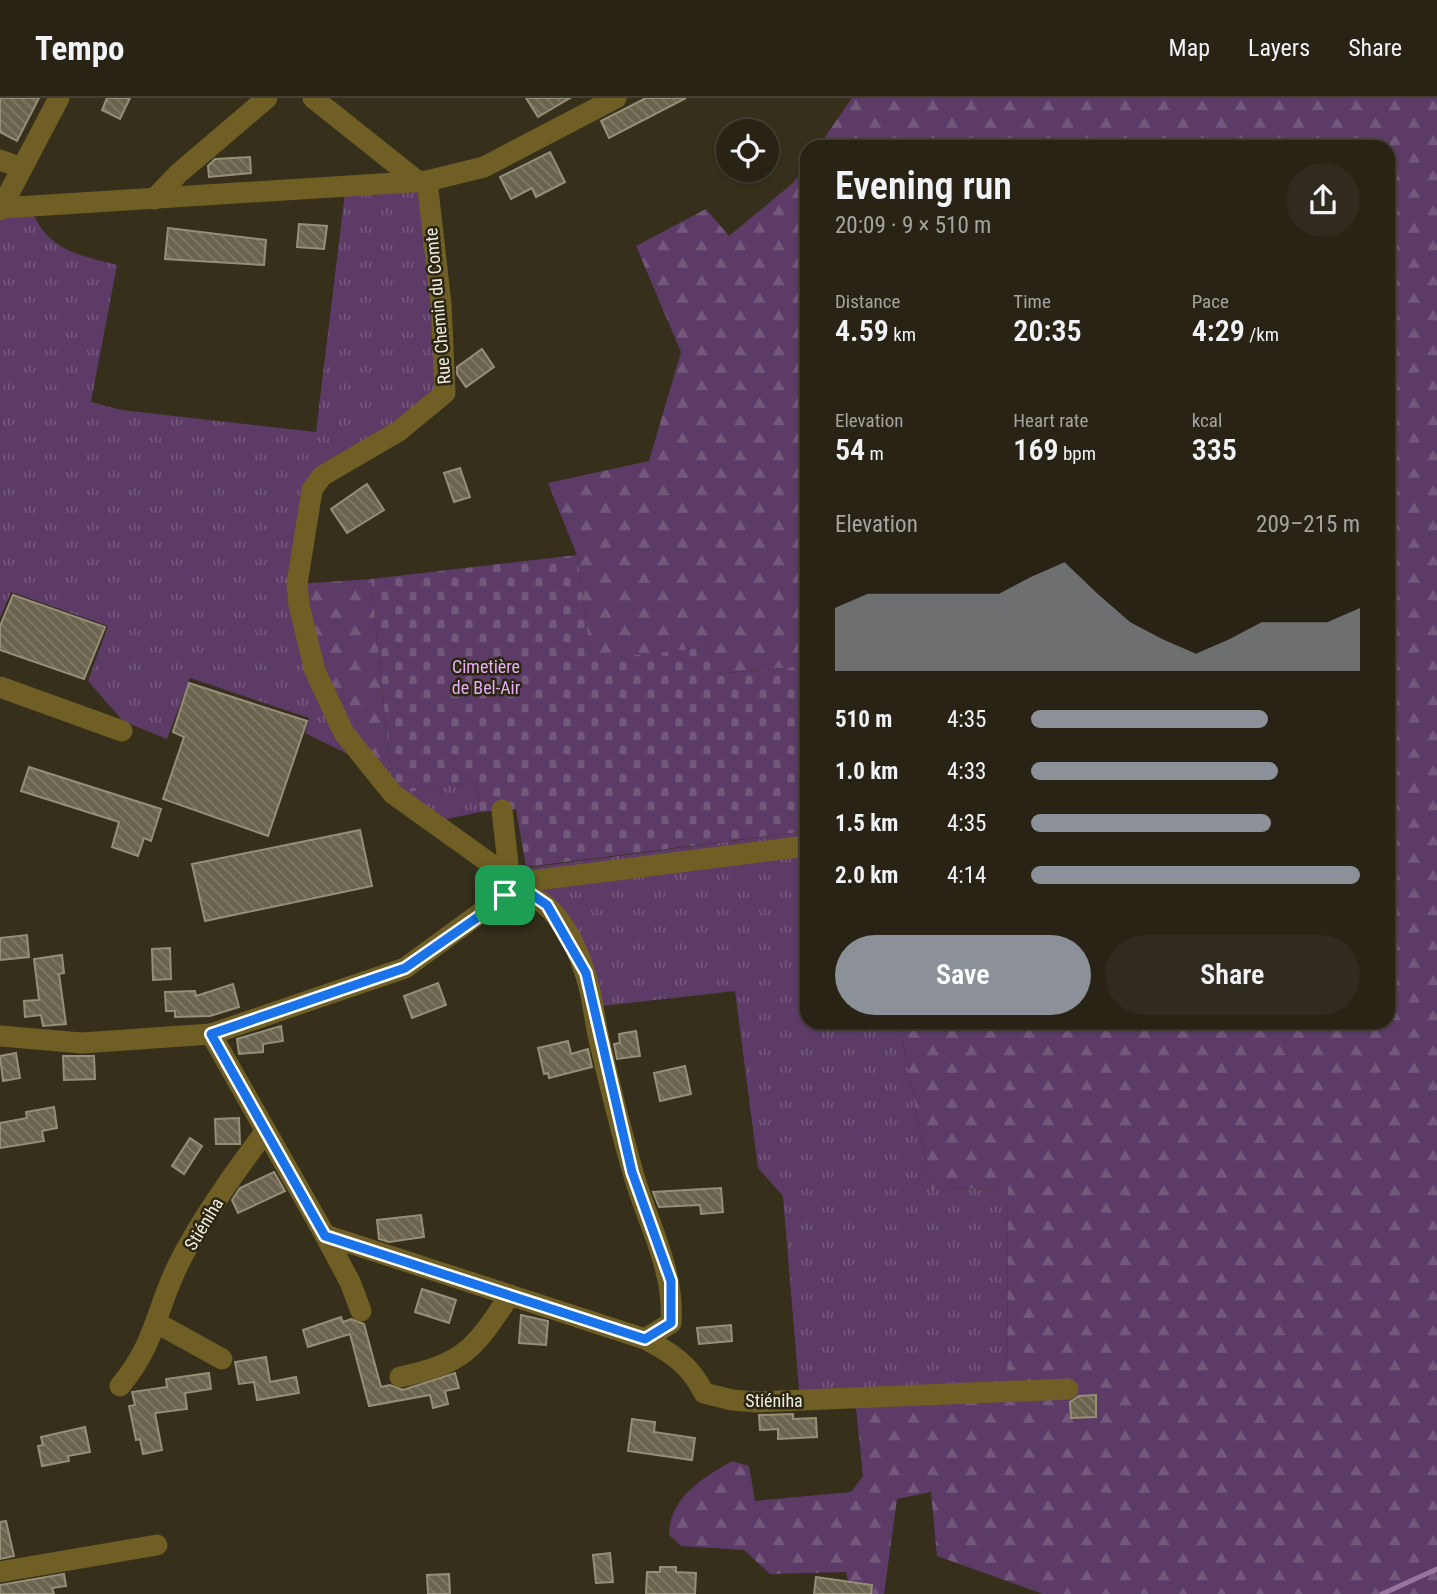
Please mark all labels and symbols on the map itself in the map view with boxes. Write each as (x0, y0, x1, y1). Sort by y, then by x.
street label: Rue Chemin du Comte (420, 227, 455, 385)
park label: Cimetière de Bel-Air (452, 656, 521, 698)
pin (475, 865, 535, 925)
street label: Stiéniha (180, 1194, 227, 1254)
street label: Stiéniha (745, 1390, 803, 1411)

